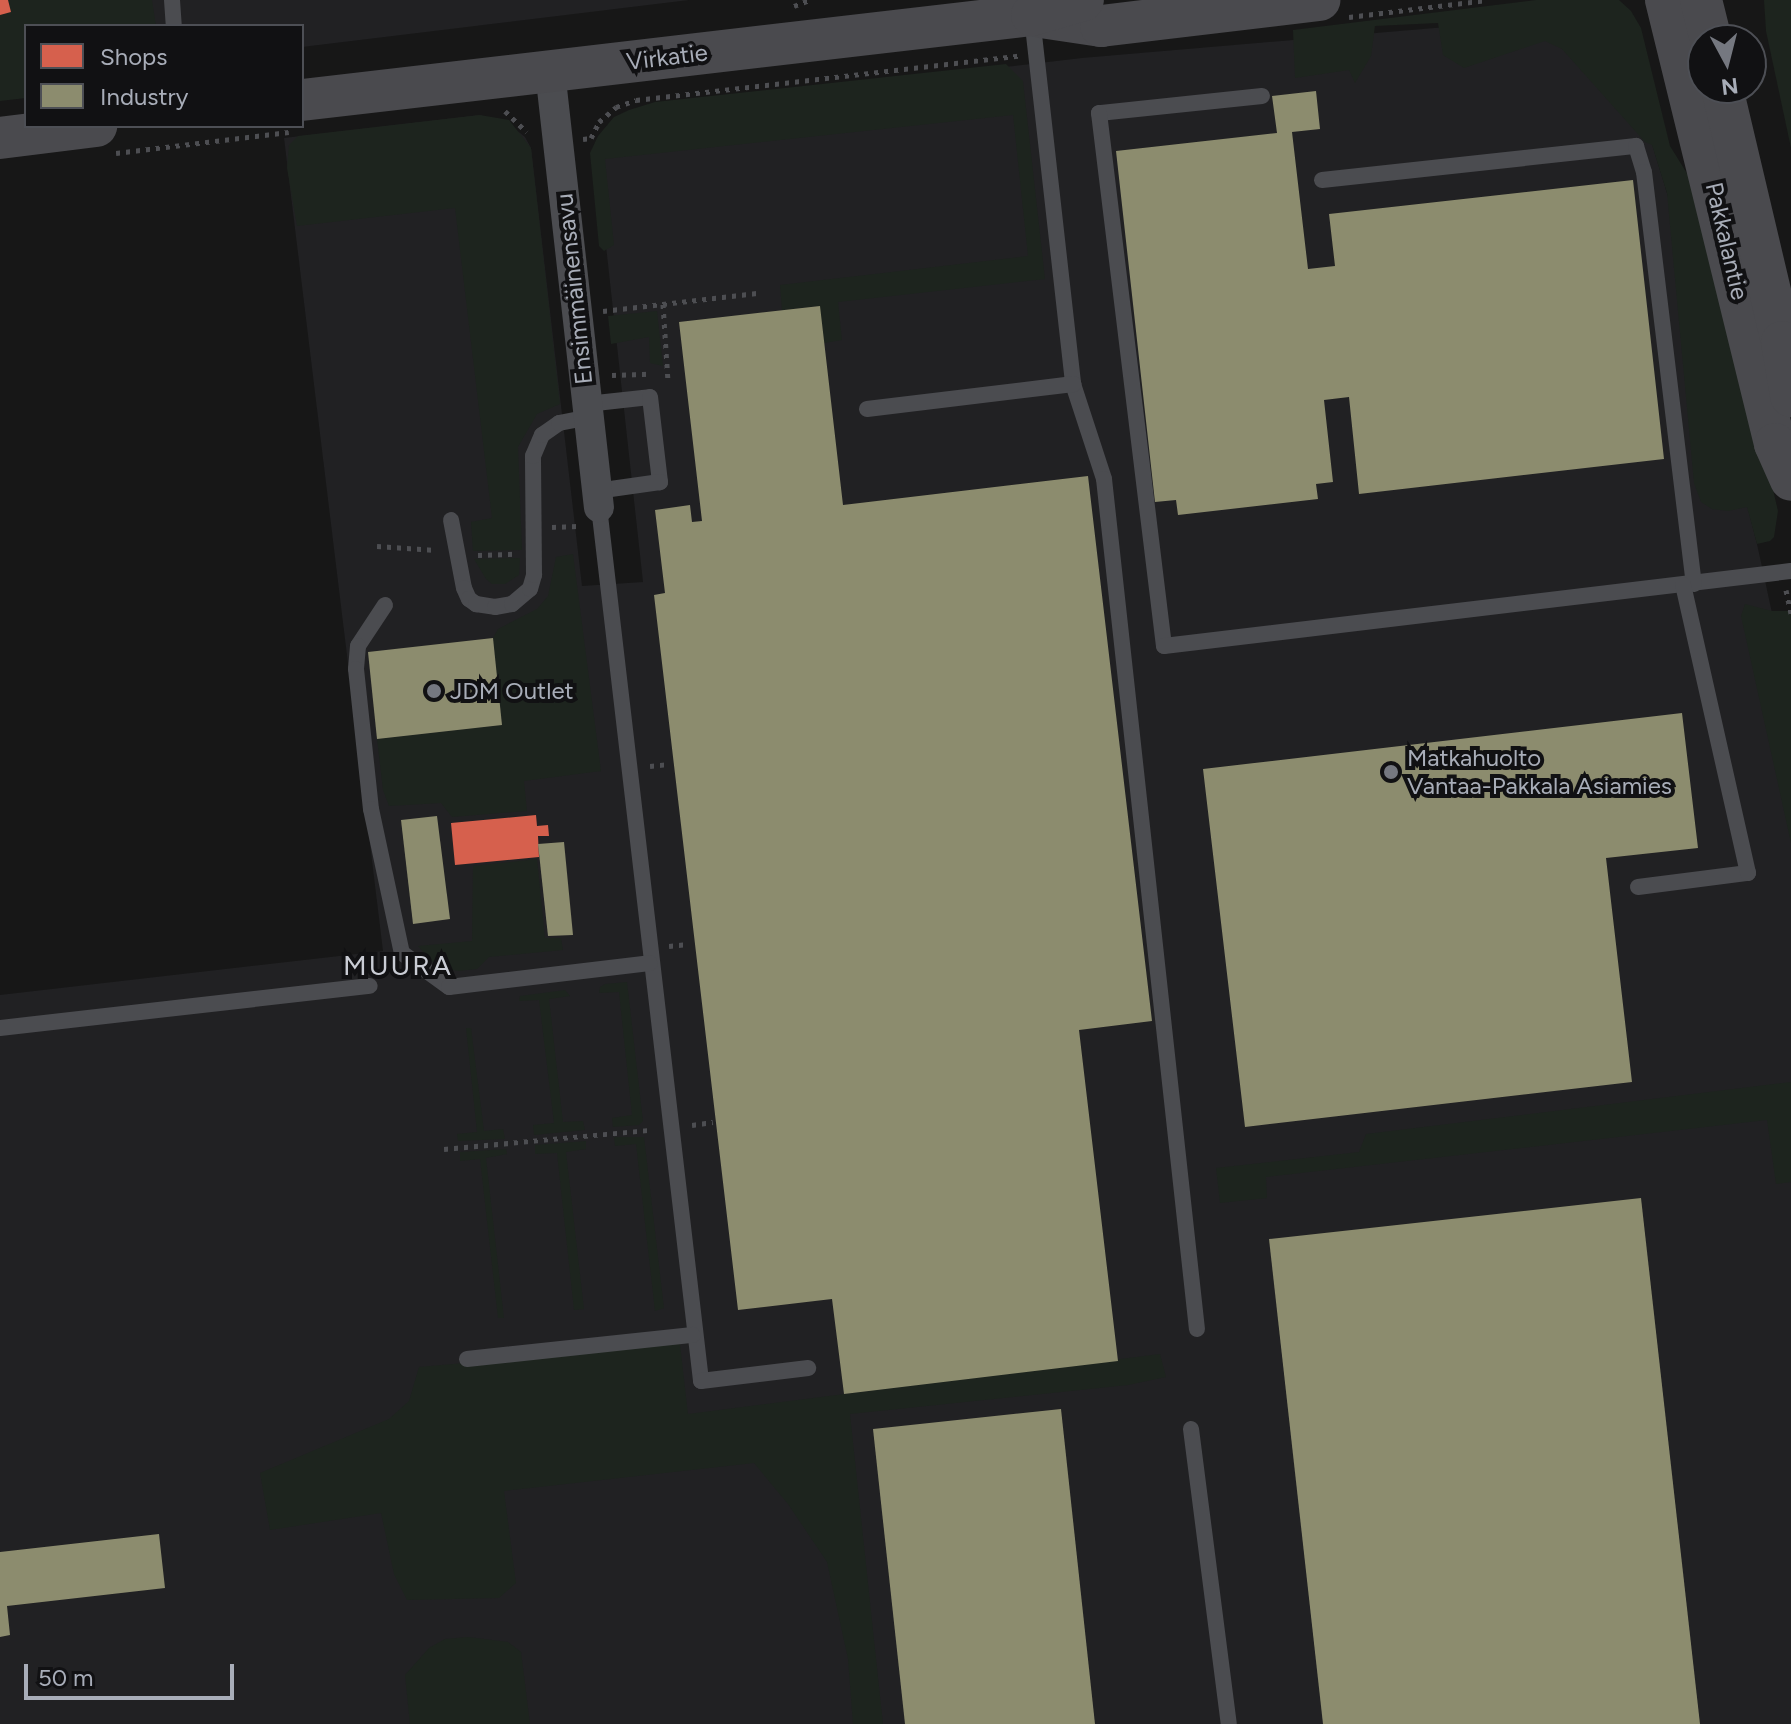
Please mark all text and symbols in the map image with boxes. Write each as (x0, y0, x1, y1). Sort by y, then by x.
legend (24, 24, 304, 128)
north arrow (1687, 24, 1767, 104)
street label: Virkatie (625, 38, 709, 76)
text: Shops (100, 42, 167, 71)
text: N (1720, 72, 1740, 101)
text: Industry (100, 82, 188, 111)
street label: Pakkalantie (1699, 179, 1755, 303)
street label: Ensimmäinensavu (550, 192, 598, 386)
place label: JDM Outlet (450, 677, 574, 705)
marker: JDM Outlet (425, 682, 443, 700)
place label: Matkahuolto Vantaa-Pakkala Asiamies (1407, 744, 1672, 800)
marker: Matkahuolto Vantaa-Pakkala Asiamies (1382, 763, 1400, 781)
district label: MUURA (343, 948, 453, 982)
scale bar (28, 1648, 238, 1698)
text: 50 m (38, 1663, 94, 1692)

